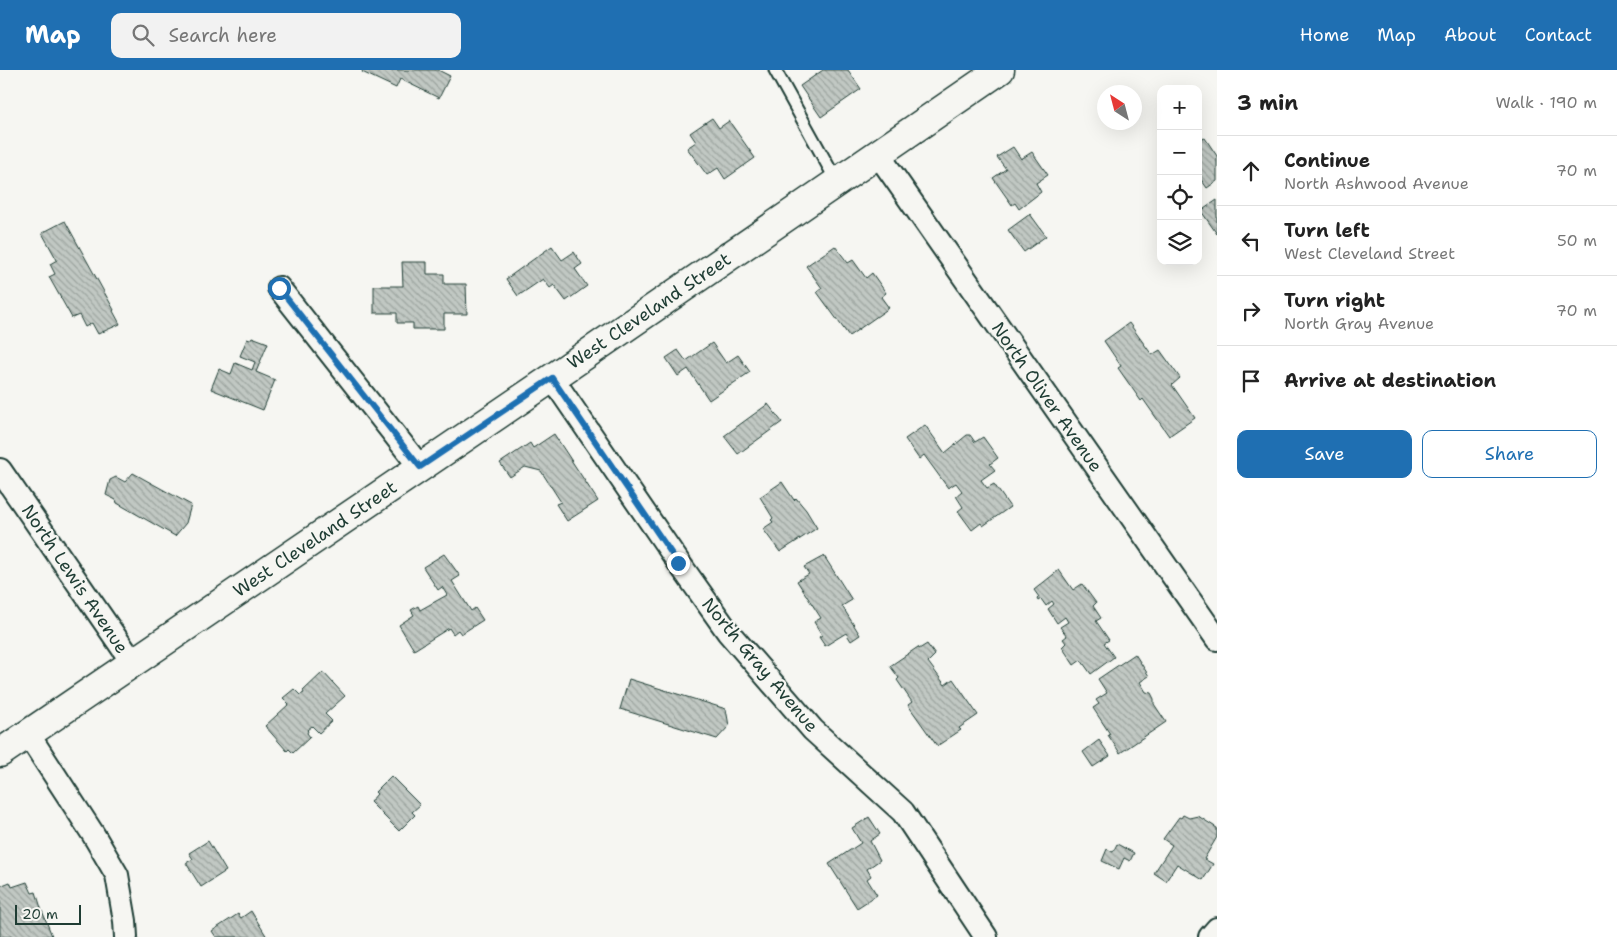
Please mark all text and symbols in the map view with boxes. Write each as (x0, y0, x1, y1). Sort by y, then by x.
search box (111, 13, 461, 58)
text: Map (25, 19, 81, 51)
icon: search (129, 21, 157, 49)
text: Search here (169, 23, 277, 48)
text: Home (1300, 23, 1349, 47)
text: Map (1377, 23, 1416, 47)
text: About (1444, 23, 1497, 47)
text: Contact (1525, 23, 1592, 47)
north arrow (1097, 85, 1142, 130)
map controls (1157, 85, 1202, 265)
button: + (1157, 85, 1202, 130)
text: 3 min (1237, 89, 1298, 117)
text: Walk · 190 m (1495, 92, 1597, 113)
button: − (1157, 130, 1202, 175)
text: Continue (1284, 148, 1370, 173)
icon: ahead (1237, 157, 1265, 185)
text: 70 m (1556, 160, 1597, 181)
text: North Ashwood Avenue (1284, 173, 1469, 194)
button: locate (1157, 175, 1202, 220)
text: Turn left (1284, 218, 1370, 243)
button: layers (1157, 220, 1202, 265)
icon: left (1237, 227, 1265, 255)
text: 50 m (1557, 230, 1597, 251)
text: West Cleveland Street (1284, 243, 1455, 264)
street label: West Cleveland Street (562, 247, 736, 375)
route start (268, 277, 291, 300)
text: Turn right (1284, 288, 1385, 313)
icon: right (1237, 297, 1265, 325)
text: 70 m (1556, 300, 1597, 321)
text: North Gray Avenue (1284, 313, 1434, 334)
street label: North Oliver Avenue (986, 317, 1108, 477)
icon: arrive (1237, 367, 1265, 395)
text: Arrive at destination (1284, 368, 1496, 393)
button: Save (1237, 430, 1412, 478)
button: Share (1422, 430, 1597, 478)
street label: West Cleveland Street (228, 475, 402, 603)
street label: North Lewis Avenue (16, 500, 134, 658)
route end (667, 552, 690, 575)
street label: North Gray Avenue (697, 593, 823, 737)
scale bar (15, 902, 81, 925)
text: 20 m (22, 905, 58, 923)

